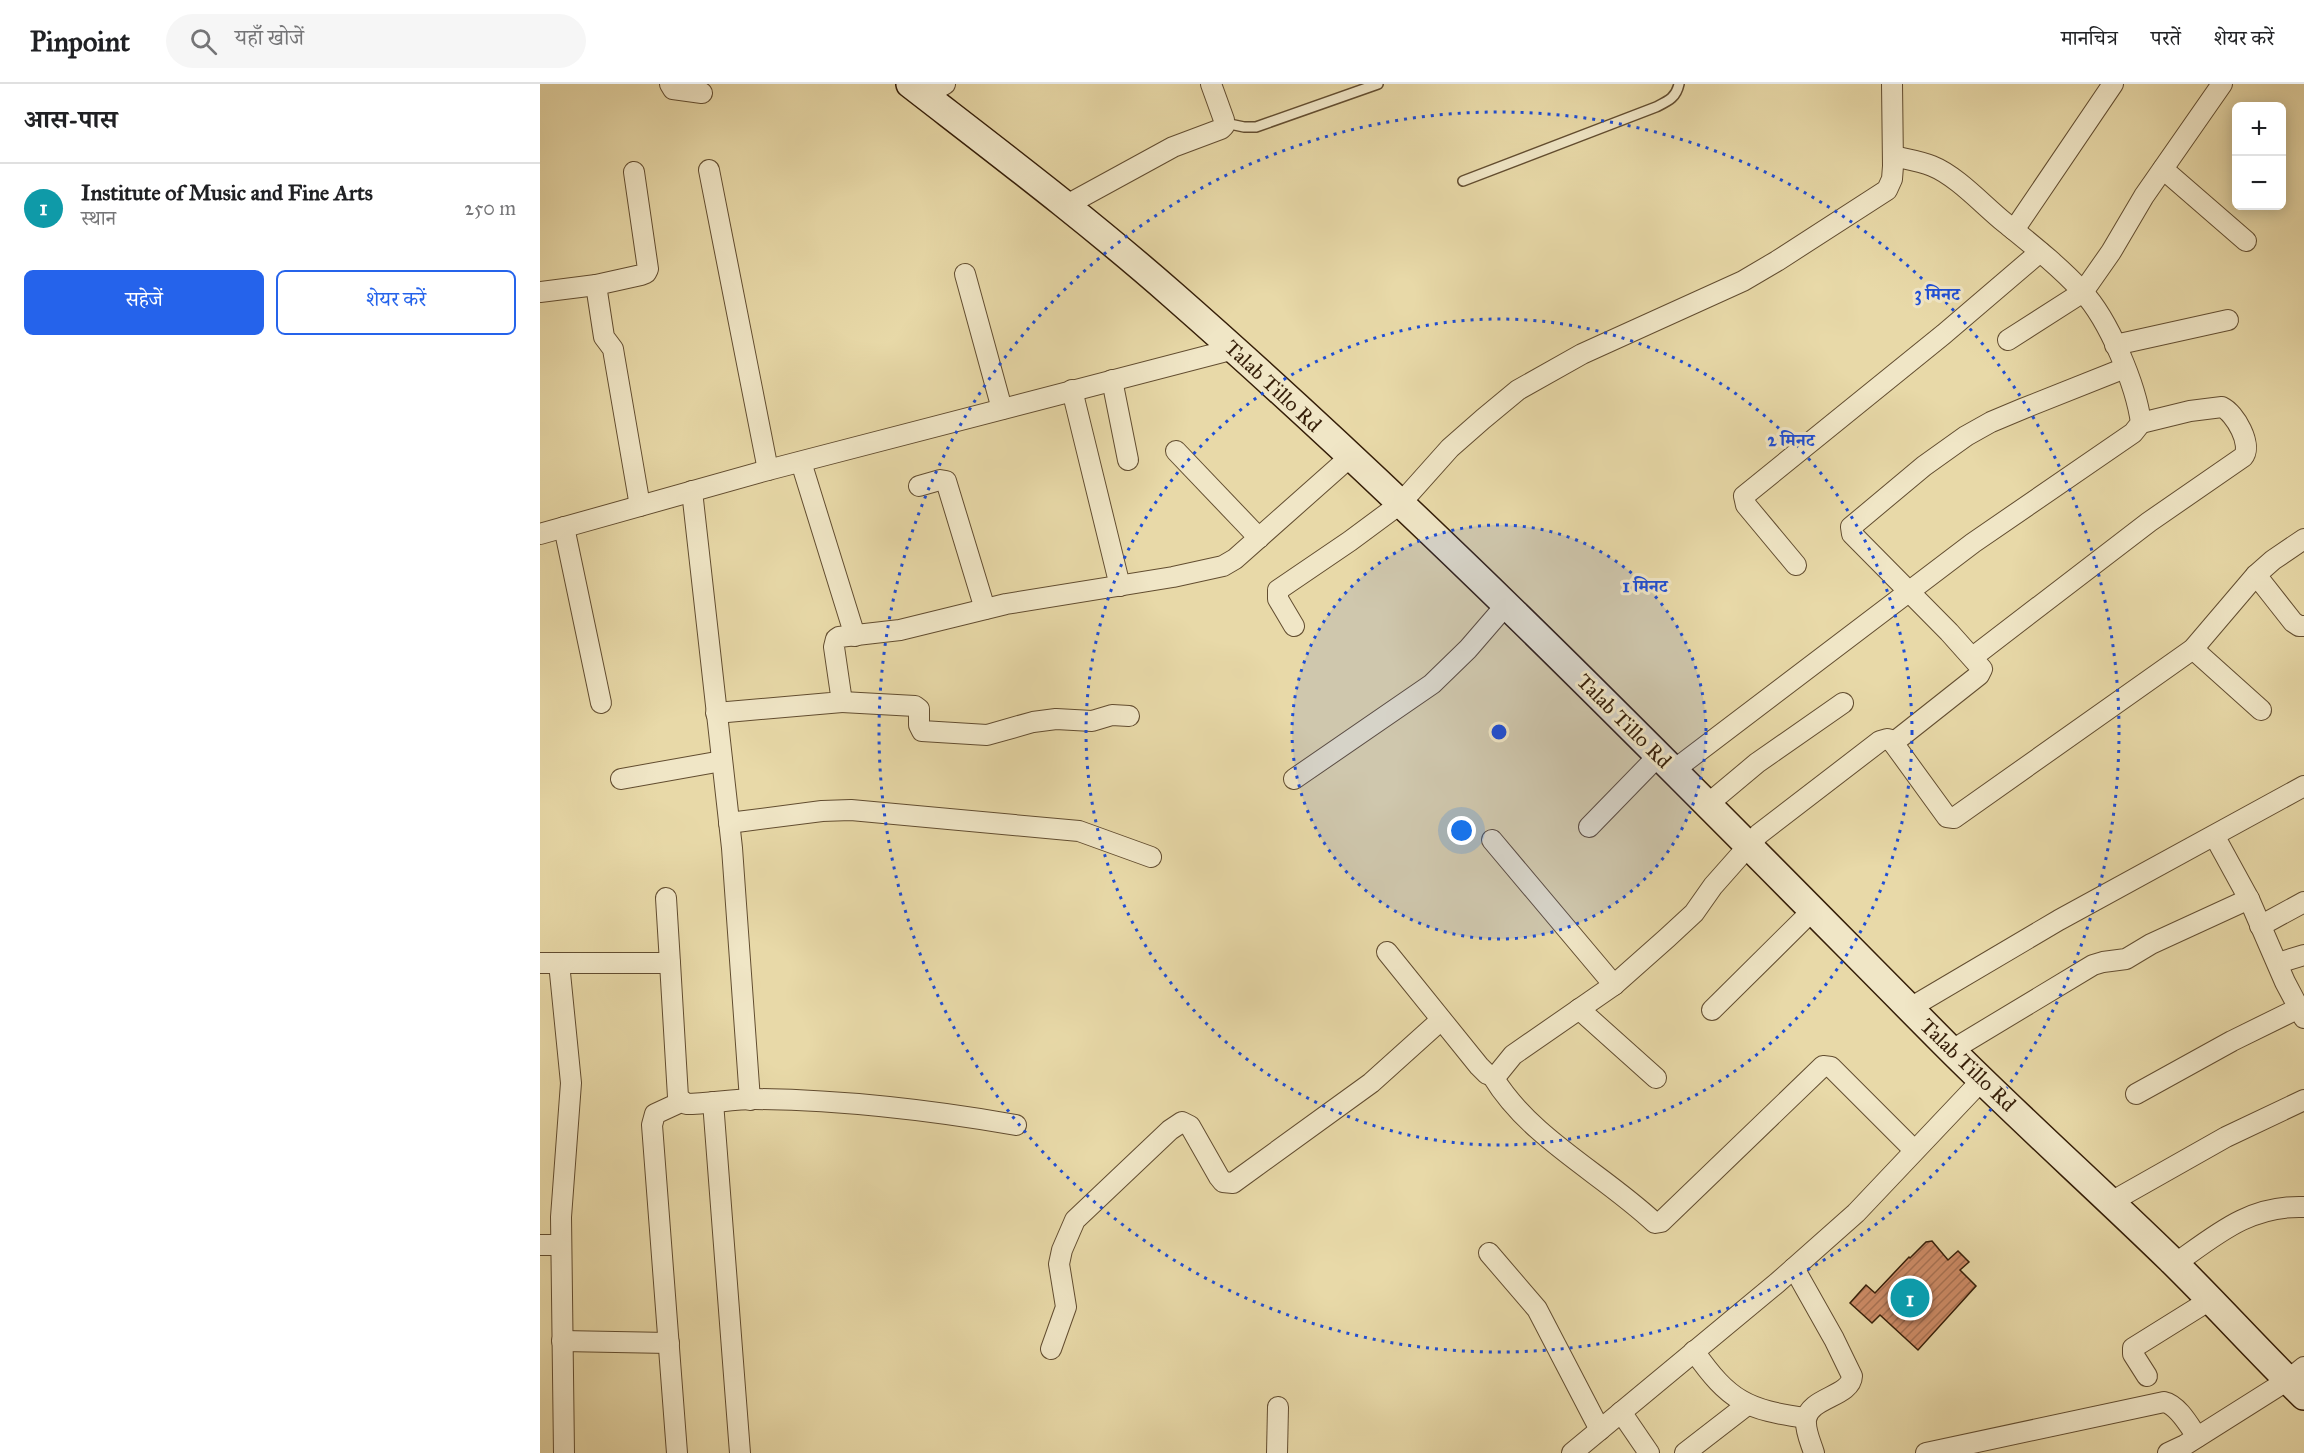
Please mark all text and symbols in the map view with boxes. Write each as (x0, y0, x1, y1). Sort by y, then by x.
search box (166, 14, 586, 68)
text: Pinpoint (30, 24, 130, 59)
text: यहाँ खोजें (235, 24, 304, 51)
icon: search (187, 25, 220, 58)
text: मानचित्र (2061, 25, 2118, 51)
text: परतें (2151, 25, 2181, 51)
text: शेयर करें (2214, 25, 2274, 51)
map controls (2232, 102, 2286, 210)
button: + (2232, 102, 2286, 156)
text: आस-पास (24, 103, 117, 135)
button: − (2232, 156, 2286, 210)
text: Institute of Music and Fine Arts (81, 179, 373, 206)
text: 1 (40, 196, 47, 220)
text: 250 m (464, 196, 516, 220)
text: स्थान (81, 206, 116, 230)
button: सहेजें (24, 270, 264, 335)
button: शेयर करें (276, 270, 516, 335)
text: 3 मिनट (1914, 283, 1961, 306)
street label: Talab Tillo Rd (1219, 334, 1327, 438)
text: 2 मिनट (1768, 429, 1816, 451)
text: 1 मिनट (1622, 575, 1669, 597)
street label: Talab Tillo Rd (1571, 668, 1677, 774)
centre of rings (1489, 722, 1509, 742)
your location (1447, 816, 1476, 845)
street label: Talab Tillo Rd (1915, 1013, 2022, 1117)
pin: 1 (1890, 1276, 1930, 1320)

